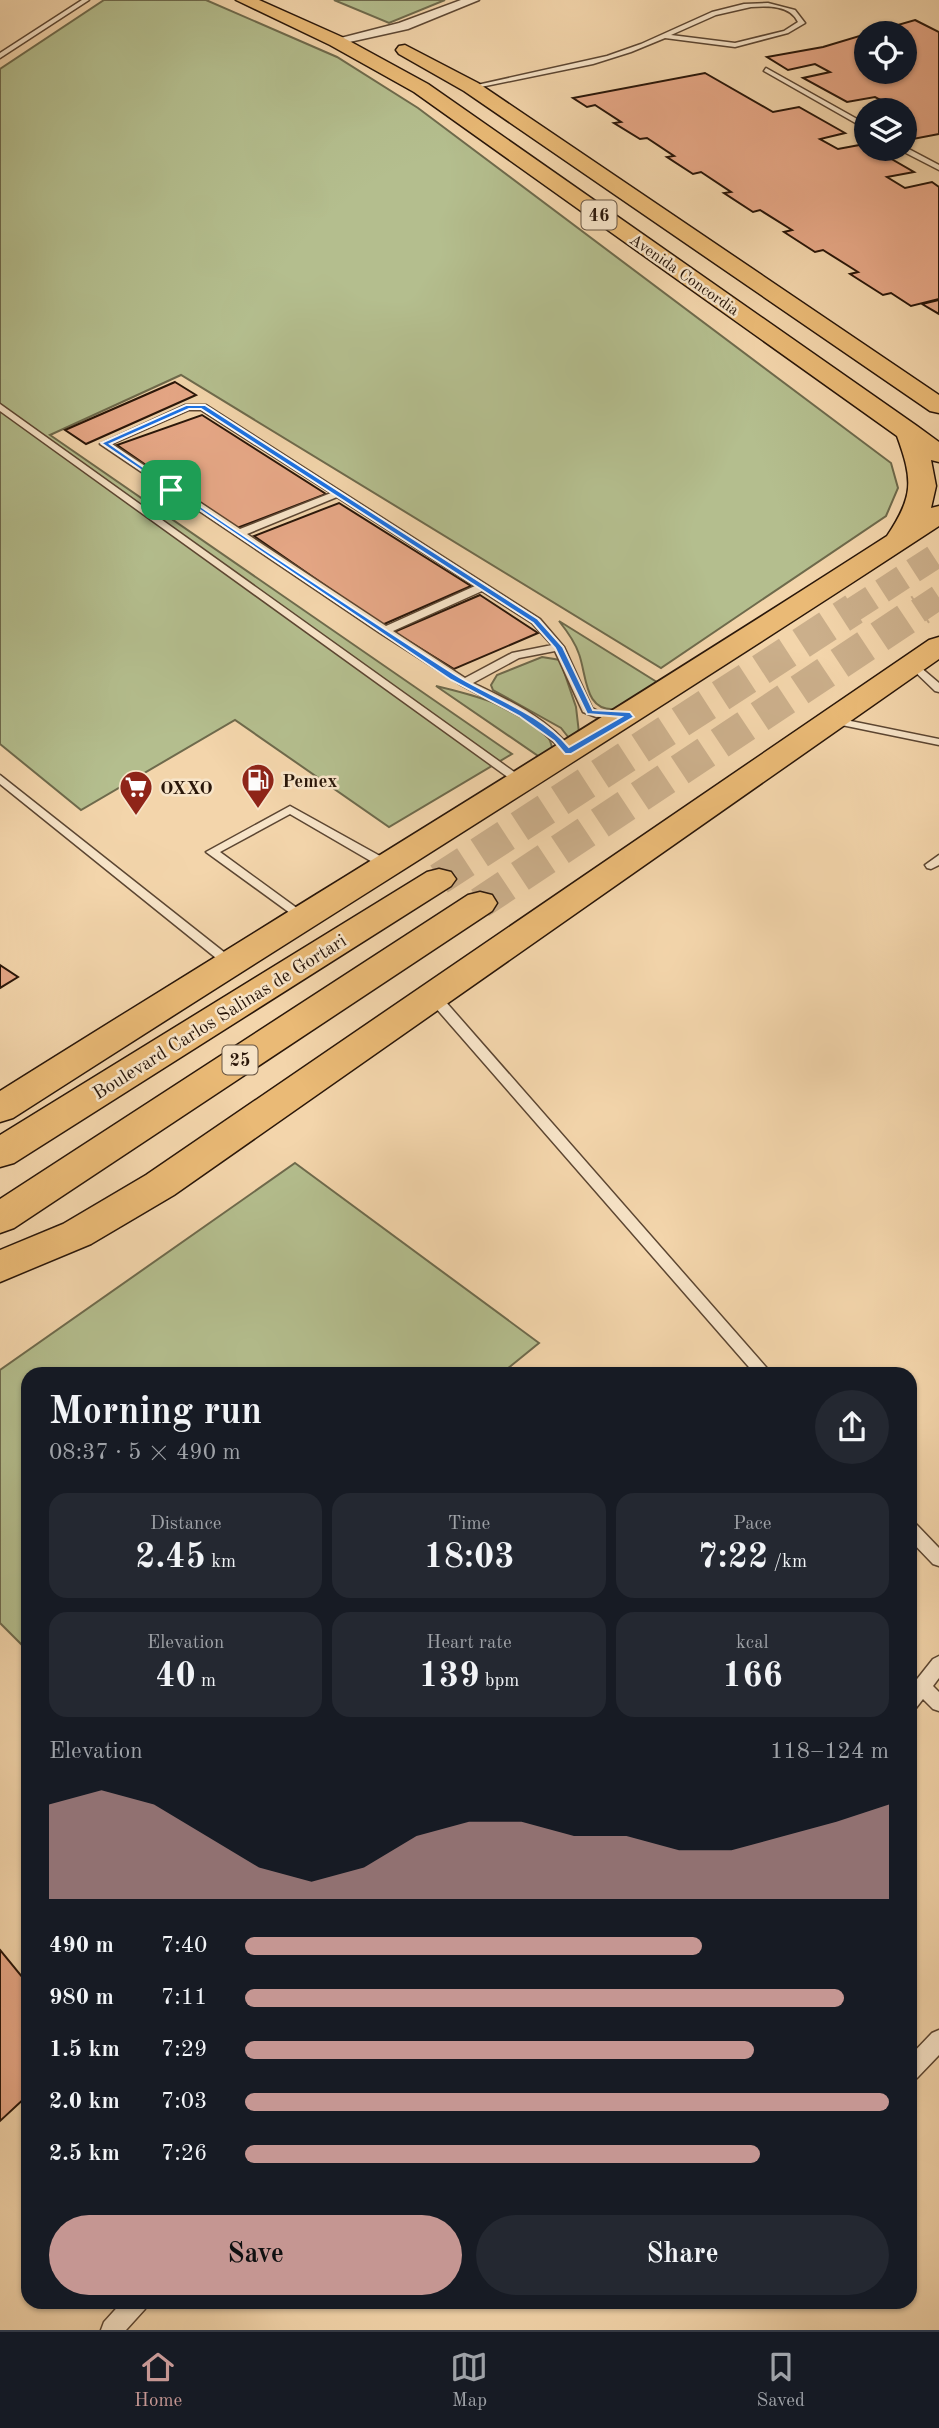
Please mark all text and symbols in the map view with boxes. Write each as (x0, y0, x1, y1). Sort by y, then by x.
map controls (854, 21, 917, 161)
button: locate (854, 21, 917, 84)
button: layers (854, 98, 917, 161)
road number: 46 (582, 200, 616, 230)
street label: Avenida Concordia (626, 232, 741, 319)
pin (141, 460, 201, 520)
icon: arrive (152, 471, 190, 509)
fuel station icon: Pemex (239, 761, 277, 810)
supermarket icon: OXXO (117, 768, 155, 817)
place label: Pemex (282, 773, 337, 792)
place label: OXXO (160, 780, 213, 799)
street label: Boulevard Carlos Salinas de Gortari (90, 932, 350, 1104)
road number: 25 (222, 1045, 258, 1074)
button: share (815, 1390, 889, 1464)
text: Morning run (49, 1394, 262, 1432)
text: 08:37 · 5 × 490 m (49, 1441, 241, 1464)
text: Distance (150, 1515, 221, 1534)
text: Time (448, 1515, 490, 1534)
text: Pace (733, 1515, 772, 1534)
text: 2.45 (135, 1540, 206, 1575)
text: 18:03 (423, 1540, 515, 1575)
text: 7:22 (698, 1540, 768, 1575)
text: km (206, 1553, 236, 1572)
text: /km (768, 1553, 807, 1572)
text: Elevation (147, 1634, 224, 1653)
text: Heart rate (426, 1634, 512, 1653)
text: kcal (736, 1634, 769, 1653)
text: 40 (155, 1659, 196, 1694)
text: 139 (419, 1659, 479, 1694)
text: 166 (722, 1659, 783, 1694)
text: m (196, 1672, 216, 1691)
text: bpm (479, 1672, 519, 1691)
text: Elevation (49, 1740, 143, 1763)
text: 118–124 m (770, 1740, 889, 1763)
text: 490 m (49, 1934, 114, 1957)
text: 7:40 (161, 1934, 207, 1957)
text: 980 m (49, 1986, 114, 2009)
text: 7:11 (161, 1986, 207, 2009)
text: 1.5 km (49, 2038, 120, 2061)
text: 7:29 (161, 2038, 207, 2061)
text: 2.0 km (49, 2090, 120, 2113)
text: 7:03 (161, 2090, 207, 2113)
text: 2.5 km (49, 2142, 120, 2165)
text: 7:26 (161, 2142, 207, 2165)
button: Save (49, 2215, 462, 2295)
button: Share (476, 2215, 889, 2295)
tab: Home (134, 2348, 182, 2413)
tab: Map (450, 2348, 488, 2413)
tab: Saved (757, 2348, 805, 2413)

